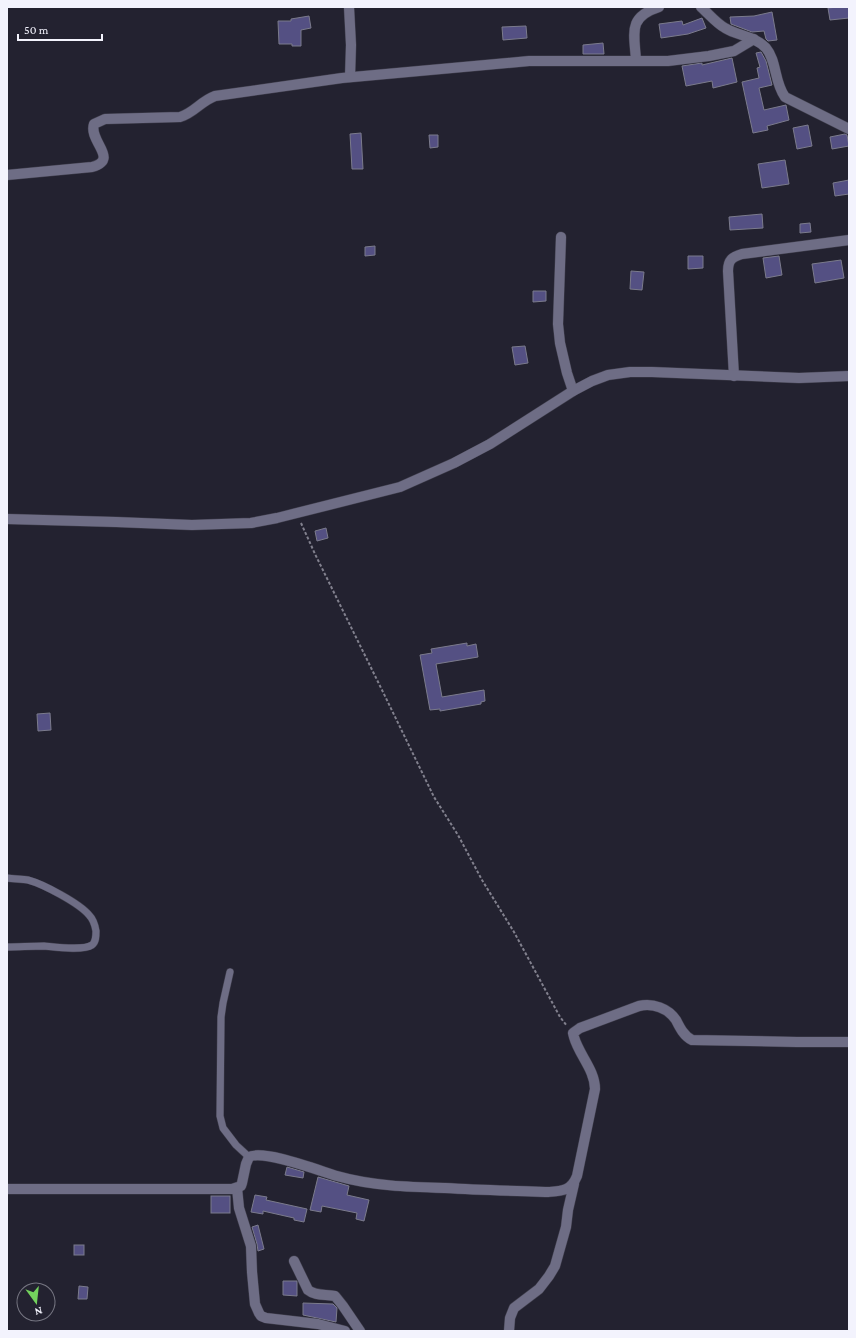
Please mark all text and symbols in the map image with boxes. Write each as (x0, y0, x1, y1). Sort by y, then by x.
scale bar (18, 16, 102, 42)
text: 50 m (24, 23, 49, 37)
north arrow (16, 1282, 56, 1322)
text: N (33, 1305, 44, 1319)

